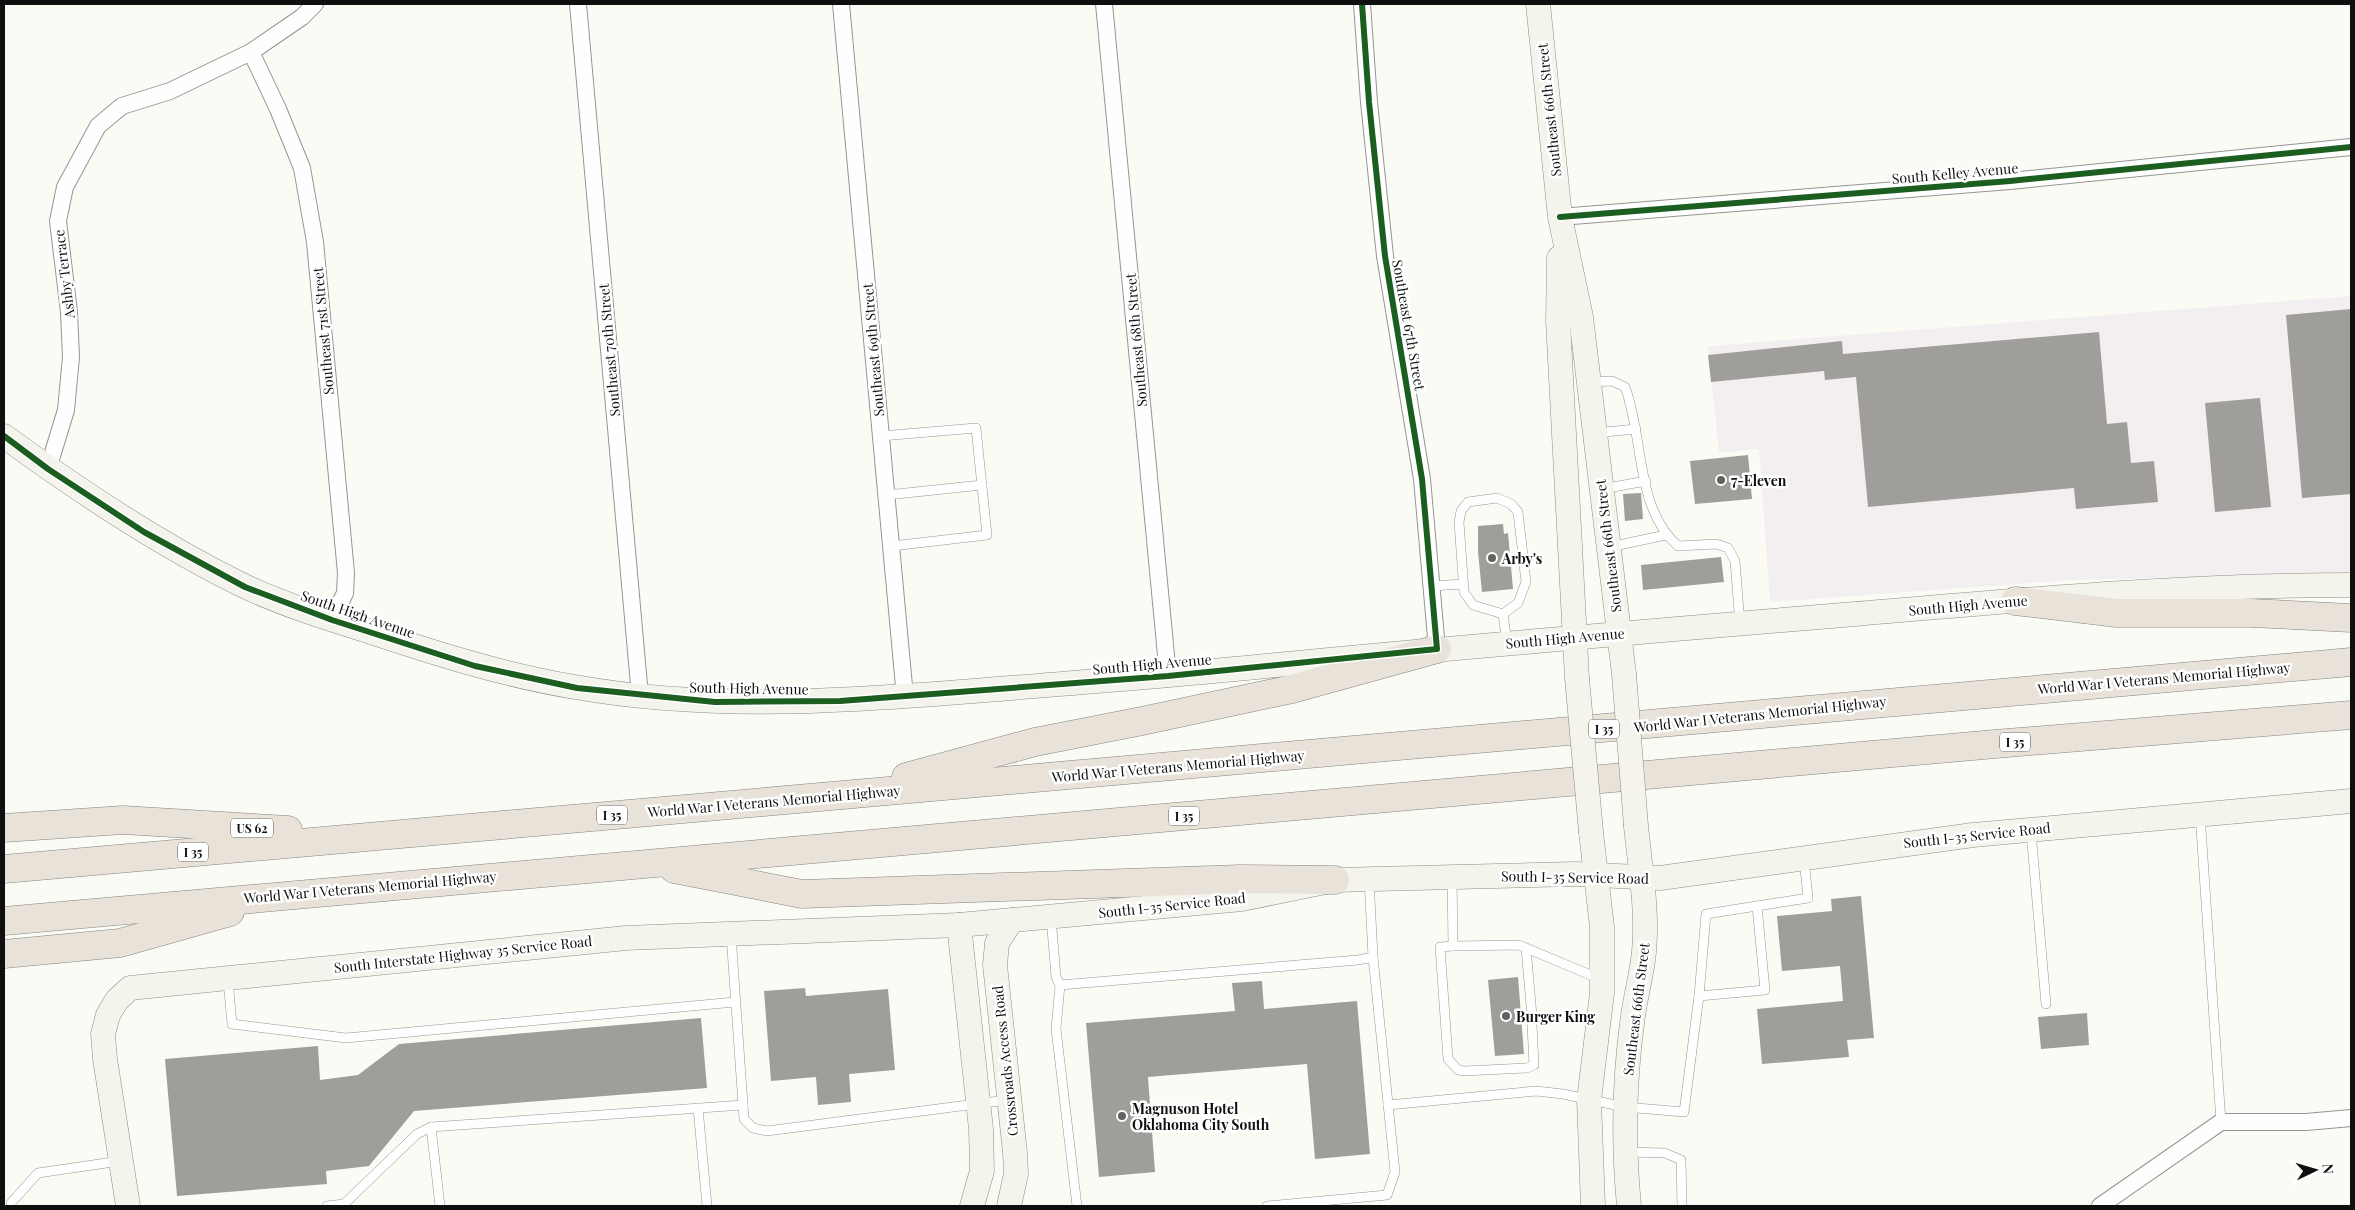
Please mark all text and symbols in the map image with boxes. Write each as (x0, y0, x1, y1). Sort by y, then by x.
street label: Southeast 66th Street (1532, 41, 1565, 178)
street label: South Kelley Avenue (1891, 158, 2019, 188)
street label: Ashby Terrace (49, 228, 79, 321)
street label: Southeast 67th Street (1388, 258, 1430, 393)
street label: Southeast 71st Street (308, 265, 338, 396)
street label: Southeast 68th Street (1121, 271, 1151, 408)
street label: Southeast 70th Street (594, 282, 624, 417)
street label: Southeast 69th Street (858, 282, 888, 417)
place label: 7-Eleven (1731, 471, 1787, 490)
marker: 7-Eleven (1715, 474, 1727, 486)
street label: Southeast 66th Street (1590, 477, 1626, 614)
place label: Arby's (1501, 549, 1542, 568)
marker: Arby's (1486, 552, 1498, 564)
street label: South High Avenue (298, 586, 418, 642)
street label: South High Avenue (1908, 590, 2028, 620)
street label: South High Avenue (1505, 623, 1625, 653)
street label: South High Avenue (1092, 649, 1212, 679)
street label: World War I Veterans Memorial Highway (2036, 657, 2291, 699)
street label: South High Avenue (689, 677, 809, 699)
street label: World War I Veterans Memorial Highway (1632, 691, 1887, 737)
road number: I 35 (1589, 720, 1619, 739)
road number: I 35 (2000, 732, 2030, 752)
street label: World War I Veterans Memorial Highway (1050, 745, 1305, 787)
street label: World War I Veterans Memorial Highway (646, 780, 901, 822)
road number: I 35 (597, 806, 627, 824)
road number: I 35 (1169, 806, 1199, 826)
road number: US 62 (231, 818, 273, 838)
street label: South I-35 Service Road (1902, 818, 2052, 852)
road number: I 35 (178, 842, 208, 862)
street label: World War I Veterans Memorial Highway (242, 866, 497, 908)
street label: South I-35 Service Road (1501, 866, 1649, 888)
street label: South I-35 Service Road (1097, 888, 1247, 922)
street label: South Interstate Highway 35 Service Road (333, 931, 593, 977)
street label: Southeast 66th Street (1618, 940, 1654, 1077)
street label: Crossroads Access Road (988, 985, 1022, 1137)
place label: Burger King (1516, 1007, 1595, 1026)
marker: Burger King (1500, 1010, 1512, 1022)
place label: Magnuson Hotel Oklahoma City South (1132, 1099, 1270, 1134)
marker: Magnuson Hotel Oklahoma City South (1116, 1110, 1128, 1122)
north arrow (2290, 1145, 2340, 1195)
text: N (2319, 1163, 2338, 1175)

